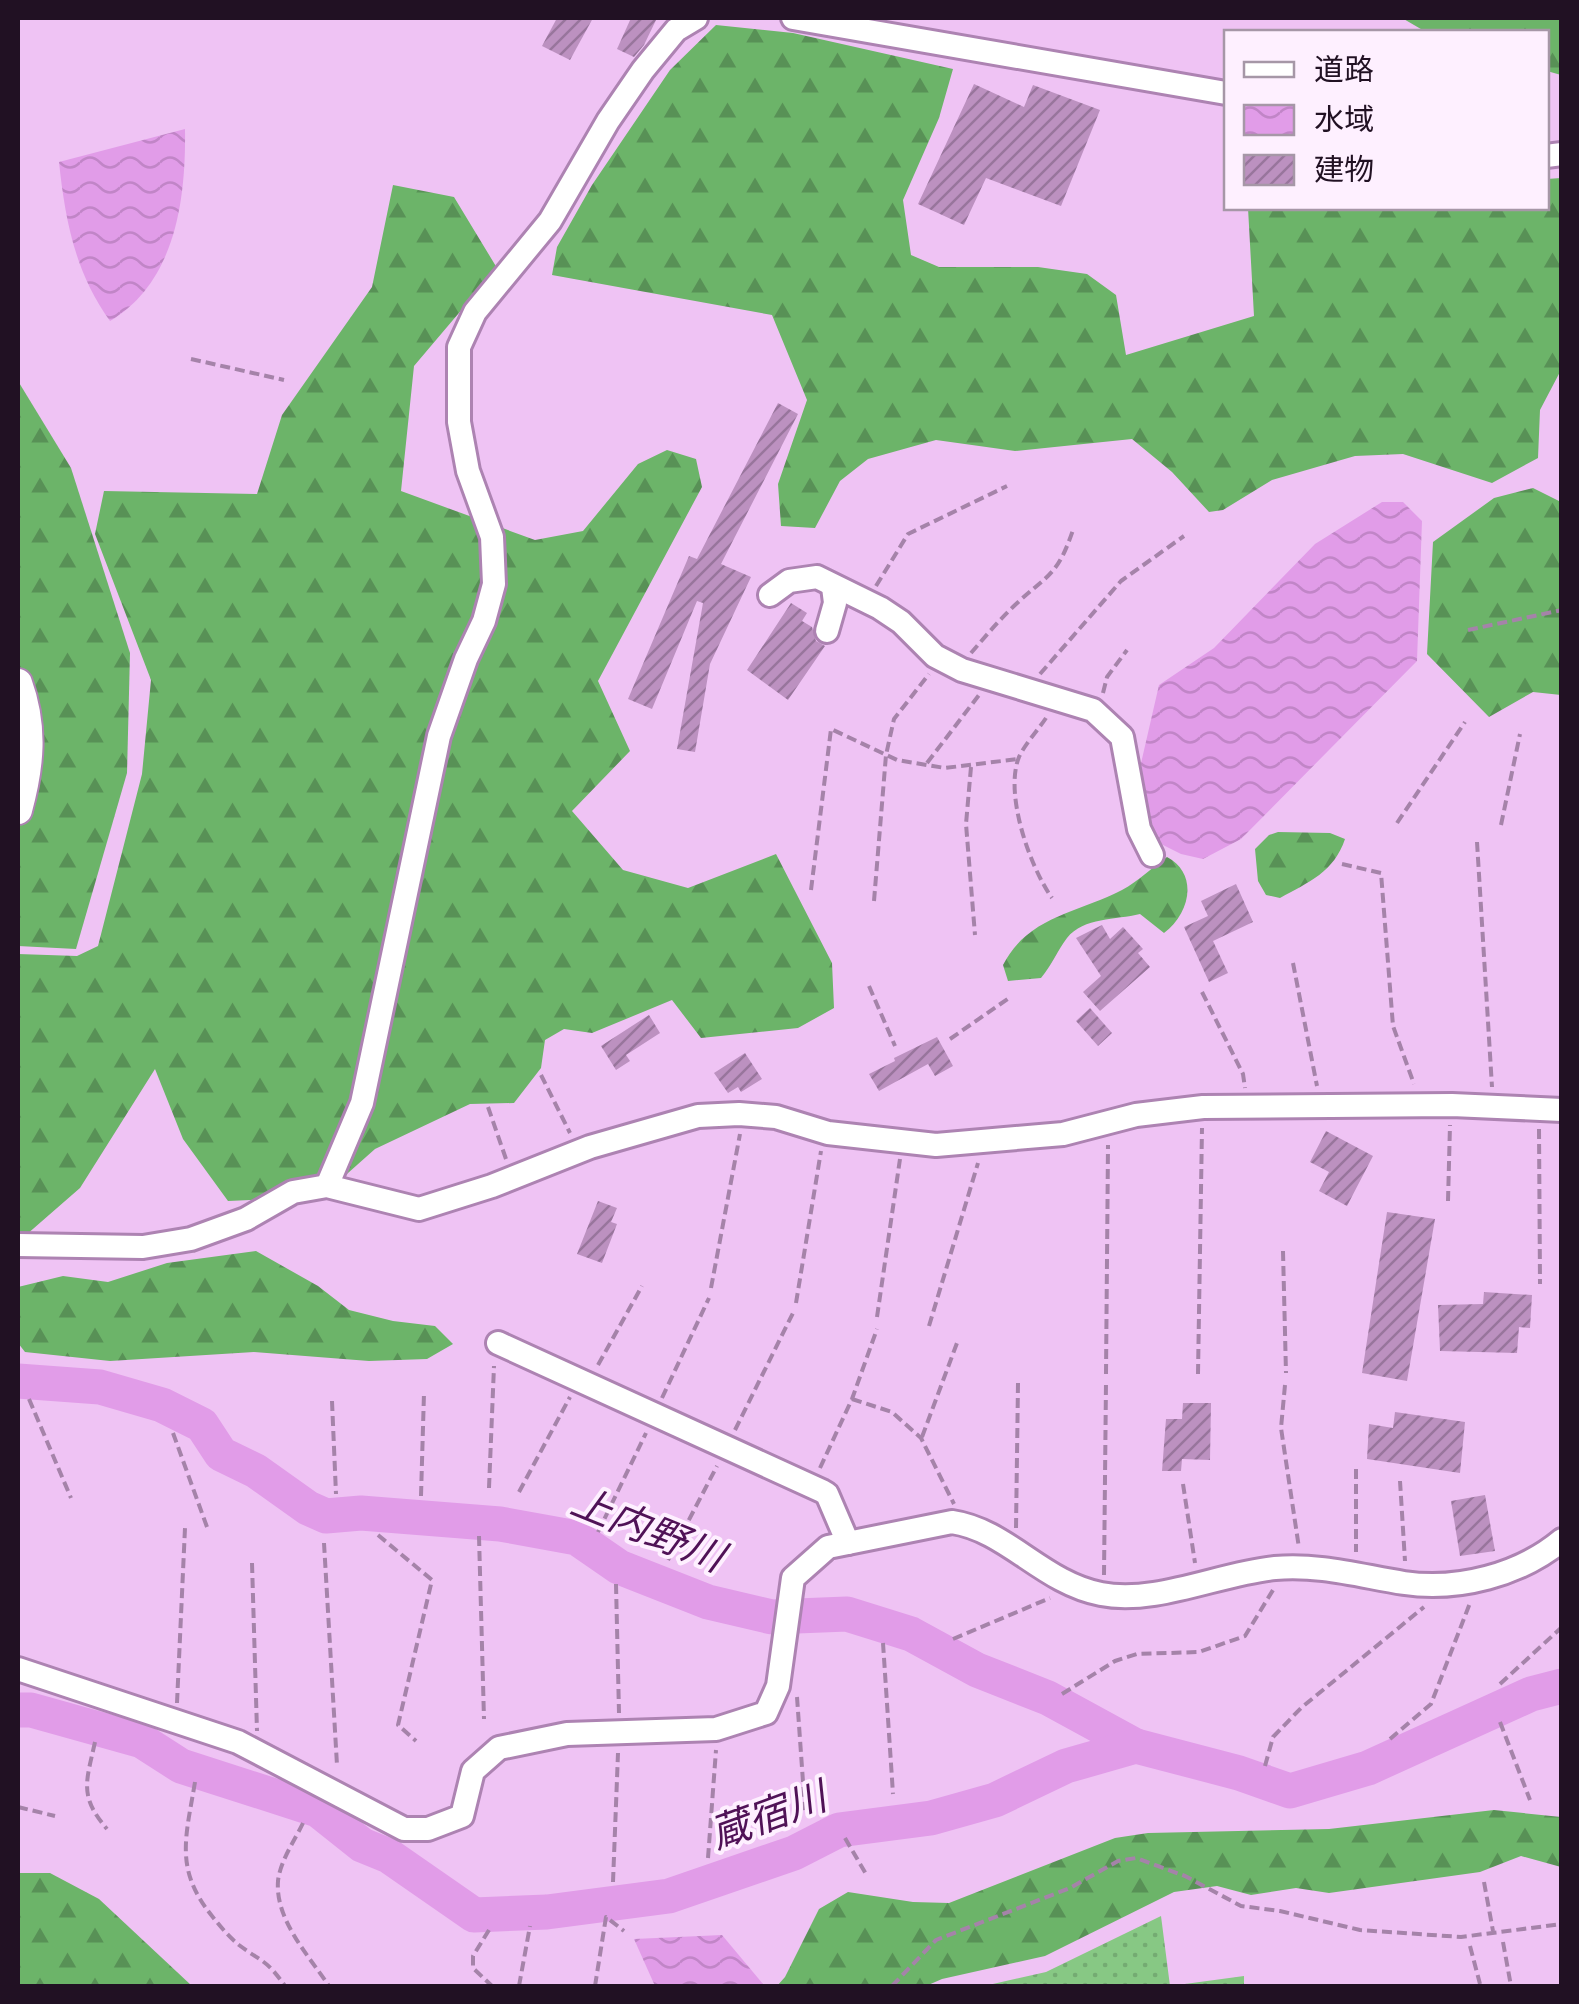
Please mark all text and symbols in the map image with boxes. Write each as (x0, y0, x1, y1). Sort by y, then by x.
legend (1224, 30, 1549, 210)
text: 道路 (1314, 49, 1374, 86)
text: 水域 (1314, 99, 1374, 136)
text: 建物 (1314, 149, 1374, 186)
water label: 上内野川 (566, 1474, 736, 1581)
water label: 蔵宿川 (702, 1768, 836, 1856)

